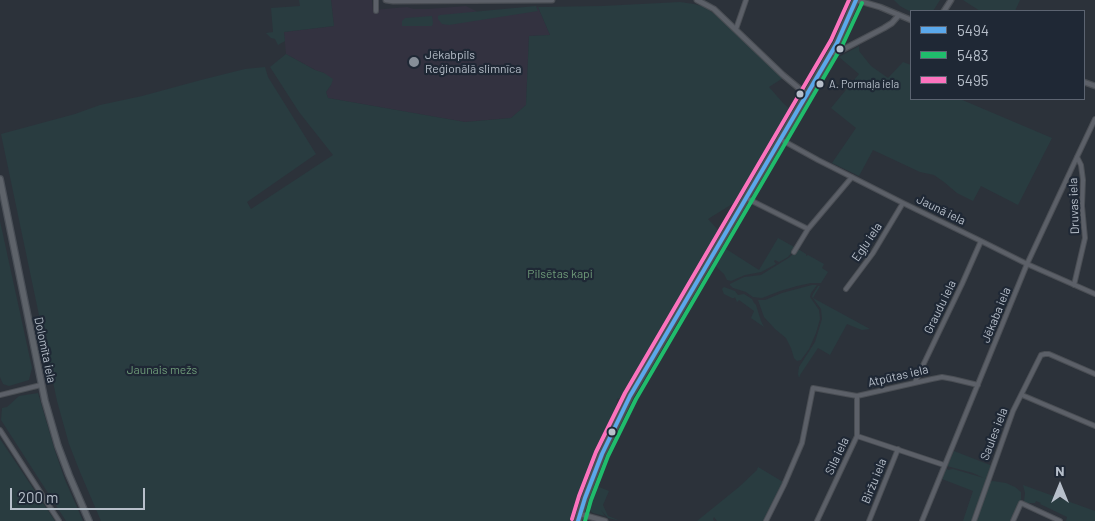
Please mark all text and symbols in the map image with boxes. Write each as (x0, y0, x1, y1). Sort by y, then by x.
legend (910, 10, 1085, 100)
text: 5494 (957, 21, 989, 39)
unlabelled marker (835, 44, 845, 54)
text: 5483 (957, 46, 989, 64)
place label: Jēkabpils Reģionālā slimnīca (425, 48, 521, 76)
marker: Jēkabpils Reģionālā slimnīca (407, 55, 421, 69)
text: 5495 (957, 71, 989, 89)
place label: A. Pormaļa iela (829, 77, 899, 91)
marker: A. Pormaļa iela (815, 79, 825, 89)
unlabelled marker (795, 89, 805, 99)
street label: Druvas iela (1066, 178, 1082, 234)
street label: Jaunā iela (914, 192, 968, 228)
street label: Egļu iela (849, 220, 885, 264)
park label: Pilsētas kapi (527, 267, 593, 281)
street label: Graudu iela (921, 278, 959, 336)
street label: Jēkaba iela (978, 285, 1014, 345)
street label: Dolomīta iela (31, 316, 59, 384)
street label: Atpūtas iela (866, 362, 930, 390)
park label: Jaunais mežs (127, 363, 197, 377)
street label: Saules iela (977, 406, 1011, 462)
unlabelled marker (607, 427, 617, 437)
street label: Sila iela (822, 435, 852, 477)
street label: Biržu iela (858, 456, 890, 506)
north arrow (1035, 461, 1085, 511)
text: N (1055, 462, 1065, 479)
scale bar (12, 478, 148, 510)
text: 200 m (18, 488, 58, 506)

